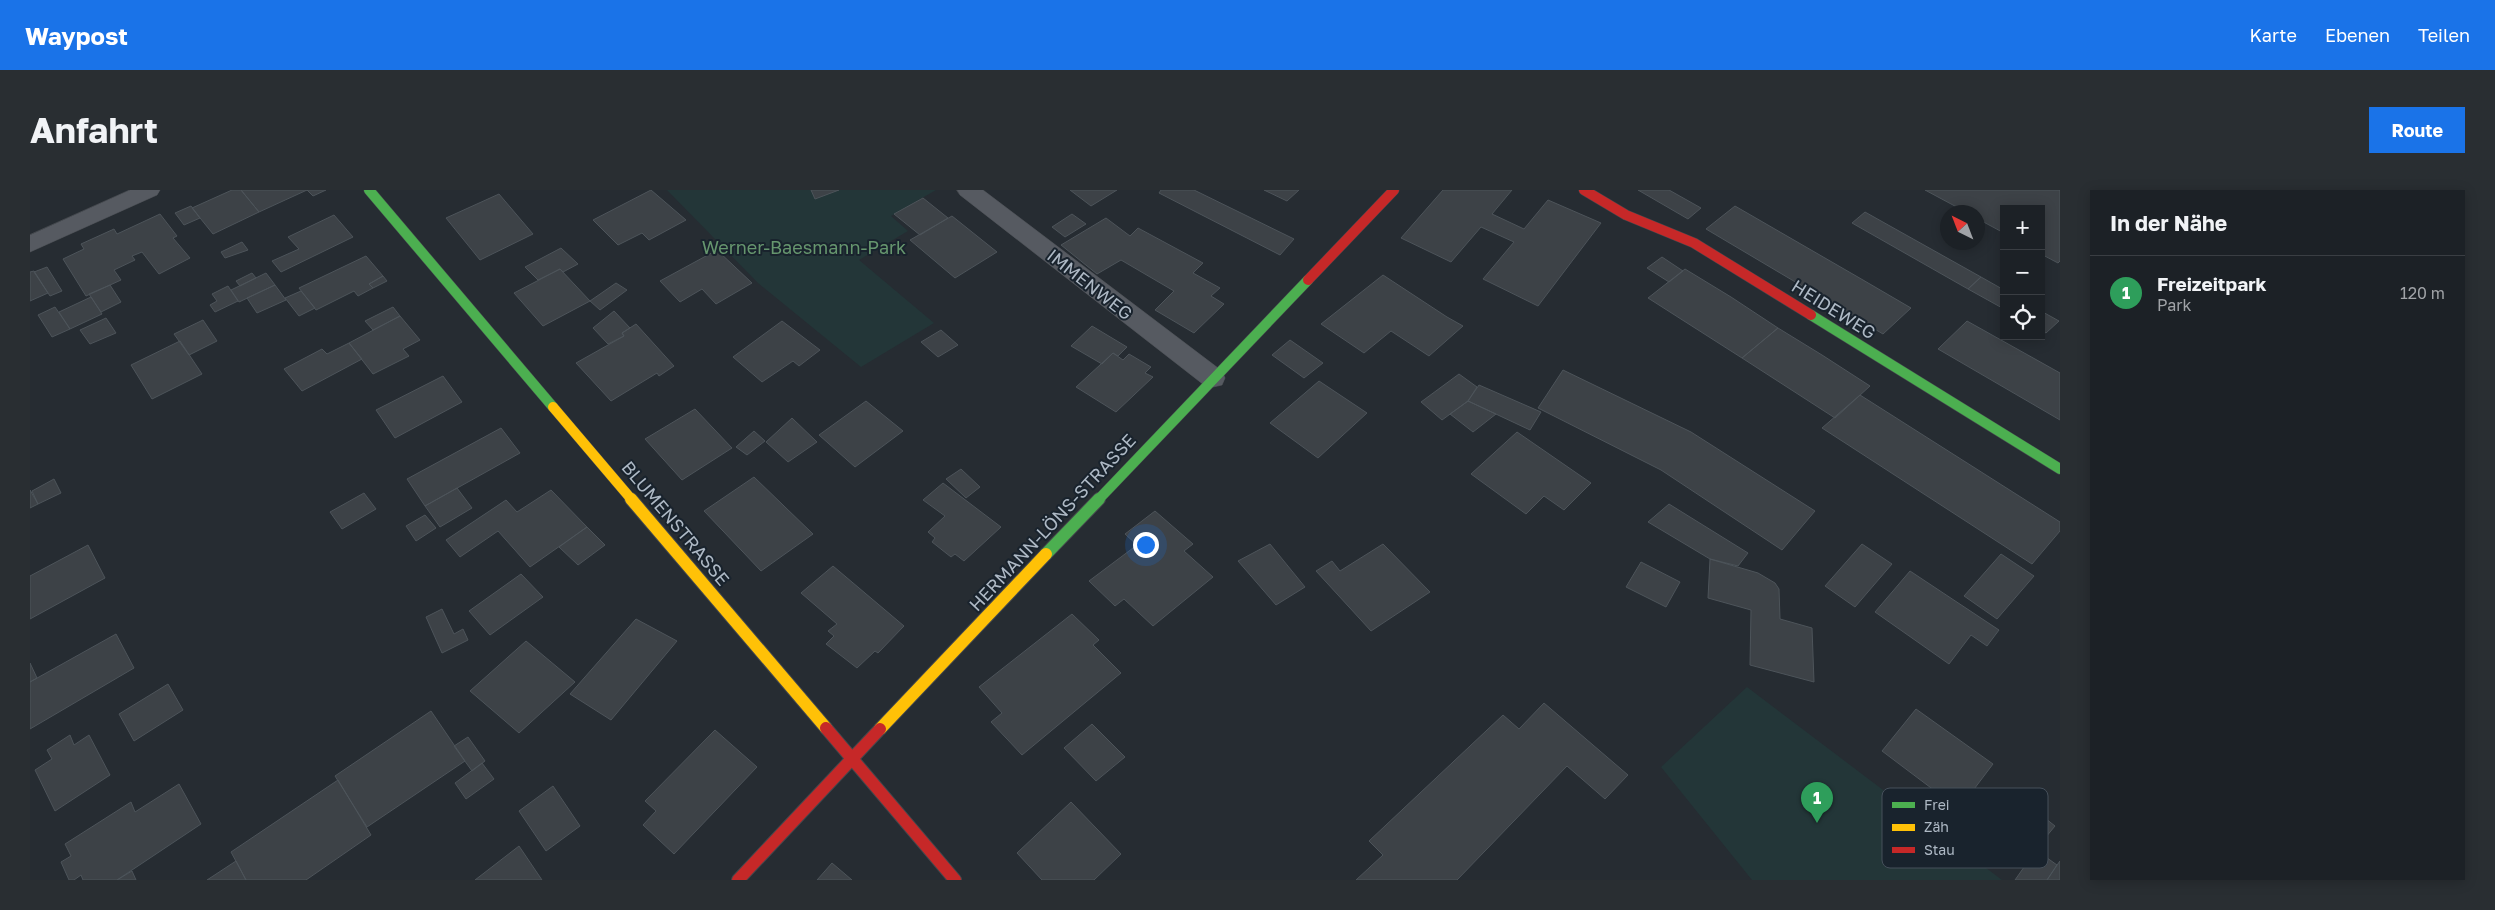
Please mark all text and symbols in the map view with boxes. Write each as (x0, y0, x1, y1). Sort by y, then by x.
text: Waypost (25, 21, 128, 50)
text: Karte (2250, 24, 2297, 46)
text: Ebenen (2325, 24, 2390, 46)
text: Teilen (2418, 24, 2470, 46)
button: Route (2369, 107, 2465, 153)
text: Anfahrt (30, 109, 158, 151)
north arrow (1940, 205, 1985, 250)
map controls (2000, 205, 2045, 340)
button: + (2000, 205, 2045, 250)
text: In der Nähe (2110, 210, 2227, 236)
park label: Werner-Baesmann-Park (702, 236, 906, 258)
street label: IMMENWEG (1043, 244, 1137, 324)
button: − (2000, 250, 2045, 295)
text: Freizeitpark (2157, 272, 2267, 295)
street label: HEIDEWEG (1788, 275, 1880, 343)
text: 1 (2122, 283, 2130, 303)
text: 120 m (2400, 283, 2445, 303)
button: locate (2000, 295, 2045, 340)
text: Park (2157, 295, 2192, 315)
street label: HERMANN-LÖNS-STRASSE (964, 429, 1140, 615)
street label: BLUMENSTRASSE (618, 456, 734, 590)
your location (1133, 532, 1159, 558)
pin: 1 (1801, 782, 1833, 823)
legend (1882, 788, 2048, 868)
text: Frei (1924, 796, 1950, 813)
text: Zäh (1924, 818, 1949, 835)
text: Stau (1924, 841, 1955, 858)

